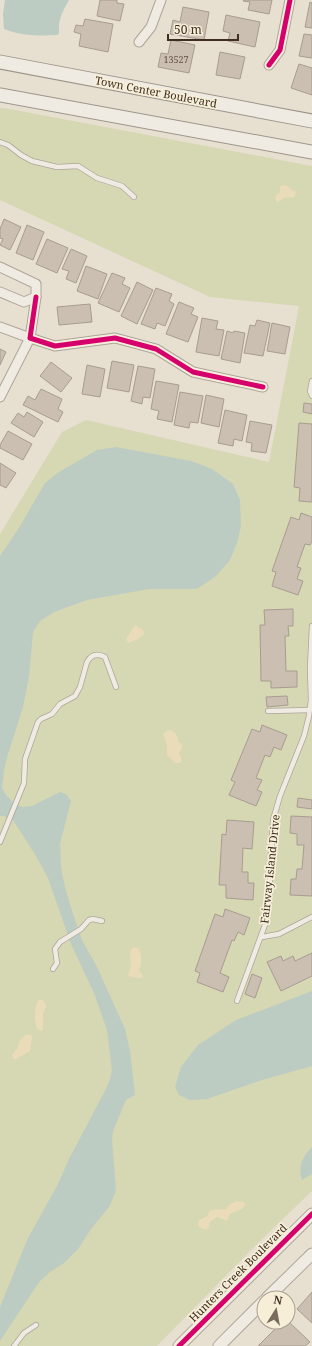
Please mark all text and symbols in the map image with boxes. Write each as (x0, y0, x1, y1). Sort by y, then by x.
scale bar (168, 16, 238, 42)
text: 50 m (174, 21, 202, 38)
house number: 13527 (163, 53, 189, 66)
street label: Town Center Boulevard (94, 72, 219, 111)
street label: Fairway Island Drive (256, 813, 283, 924)
street label: Hunters Creek Boulevard (185, 1220, 290, 1325)
north arrow (256, 1290, 296, 1330)
text: N (272, 1292, 284, 1308)

